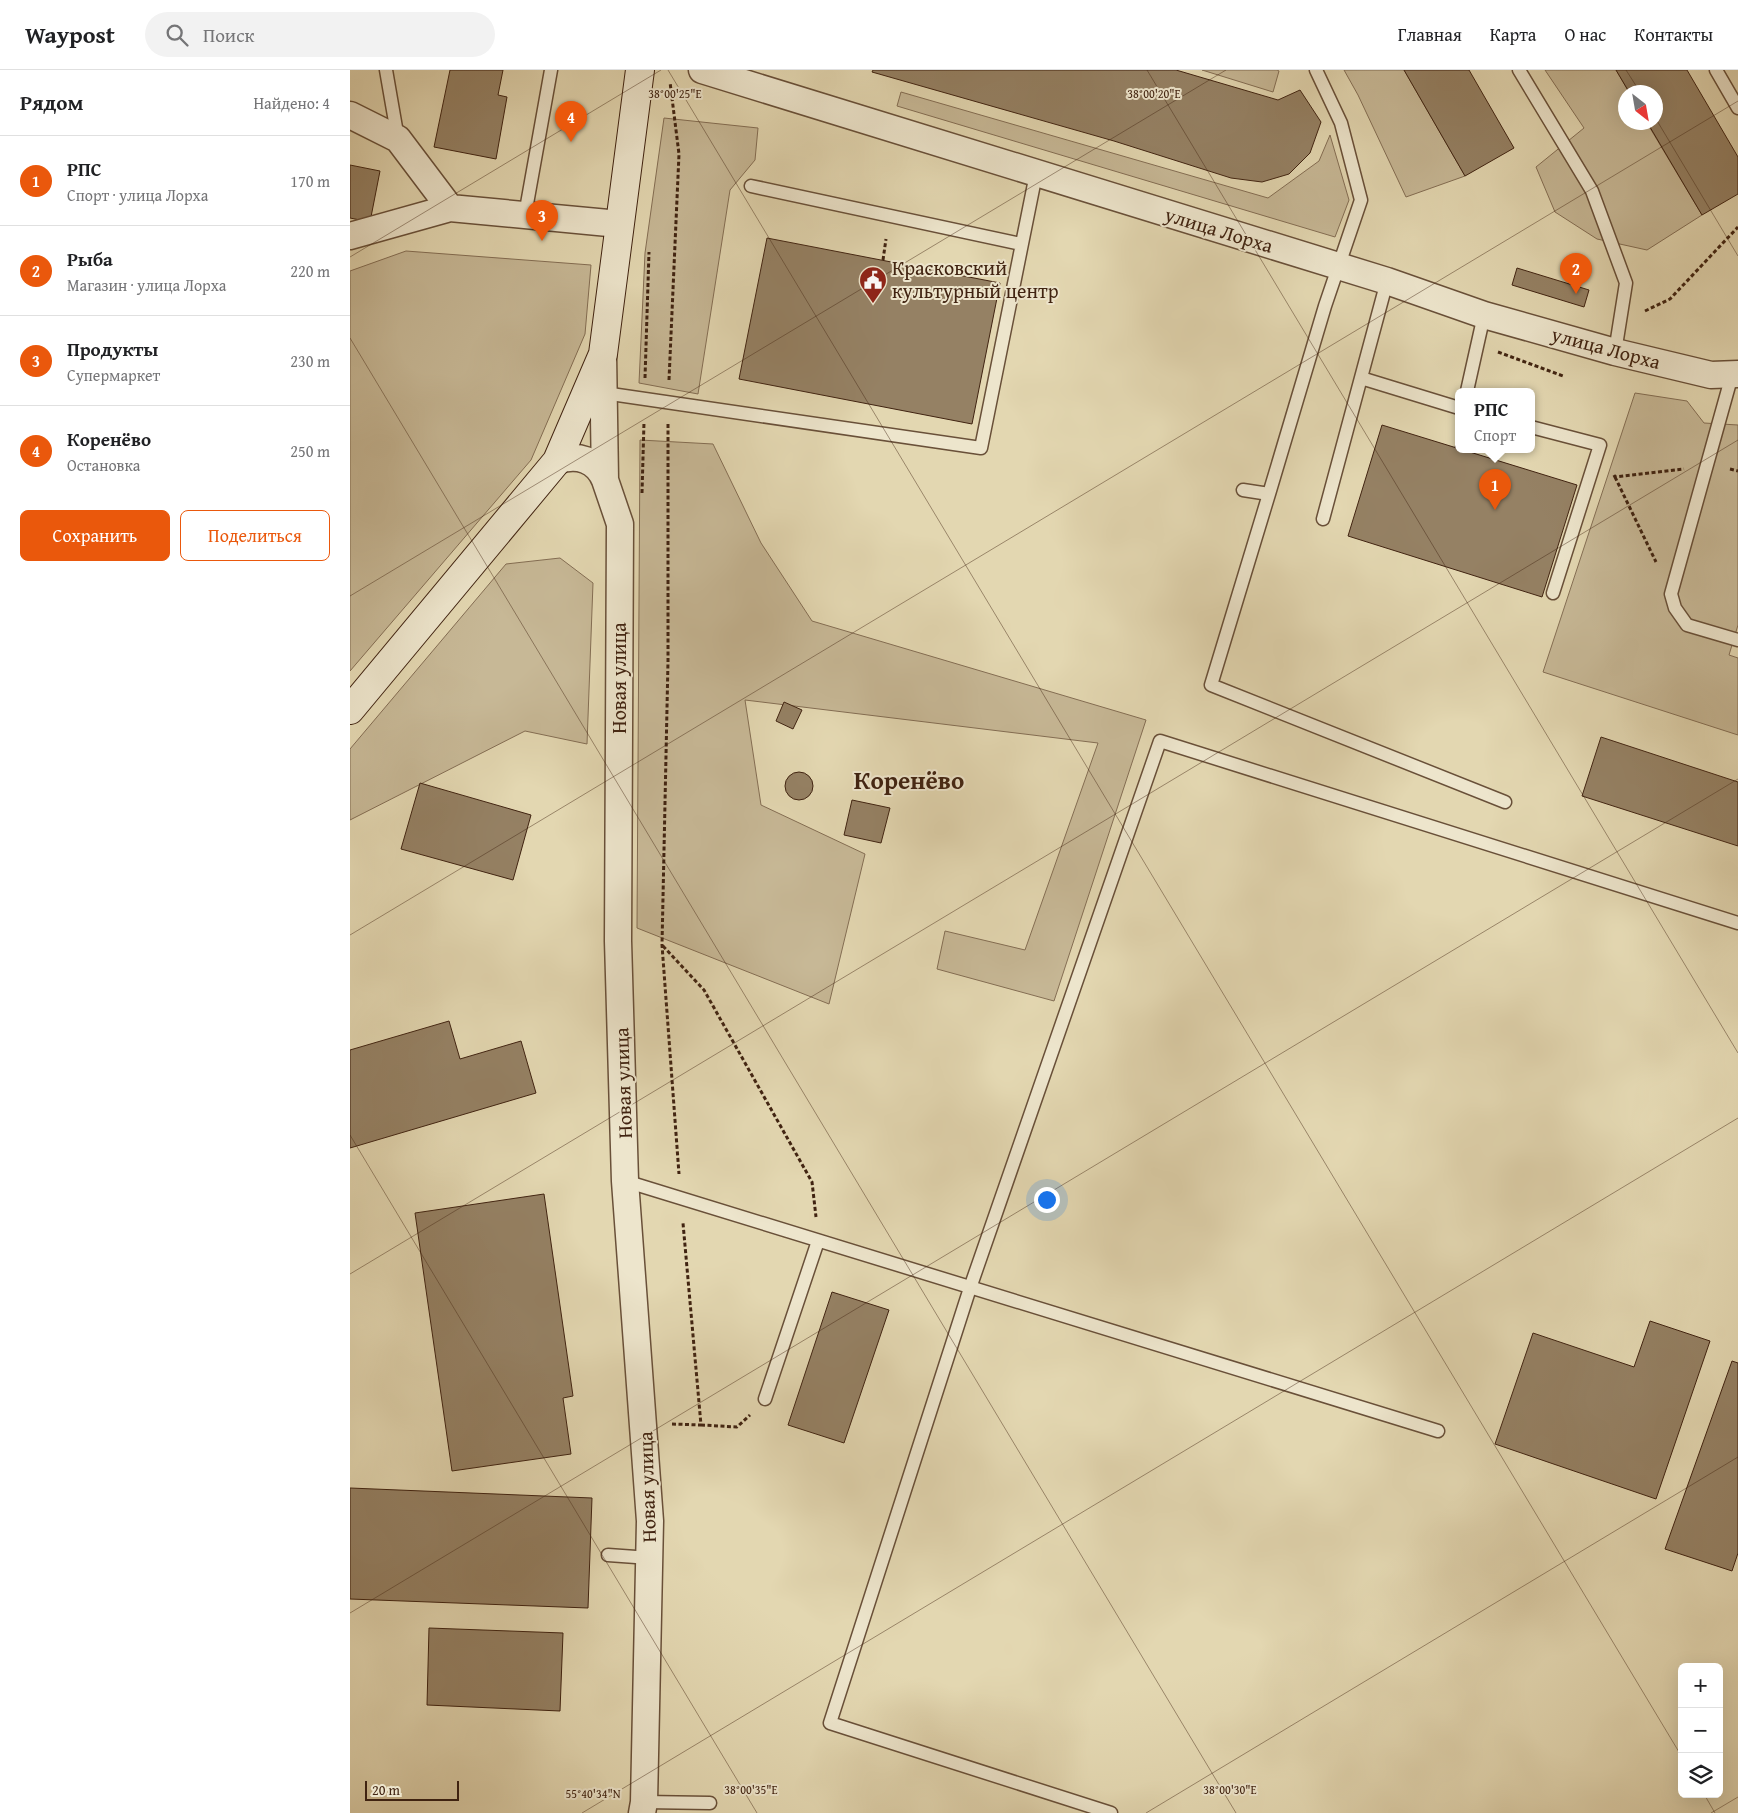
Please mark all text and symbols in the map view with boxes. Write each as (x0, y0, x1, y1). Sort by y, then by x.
search box (145, 12, 495, 57)
text: Waypost (25, 17, 115, 52)
icon: search (163, 21, 191, 49)
text: Поиск (203, 21, 255, 49)
text: Главная (1398, 21, 1462, 48)
text: Карта (1490, 21, 1536, 48)
text: О нас (1564, 21, 1606, 48)
text: Контакты (1634, 21, 1713, 48)
text: 38°00'25"E (648, 85, 702, 102)
text: 38°00'20"E (1127, 85, 1181, 102)
north arrow (1618, 85, 1663, 130)
text: Рядом (20, 87, 83, 118)
text: Найдено: 4 (253, 91, 330, 115)
pin: 4 (555, 101, 587, 142)
text: РПС (67, 155, 102, 183)
text: 1 (32, 169, 40, 193)
text: 170 m (290, 169, 330, 193)
text: Спорт · улица Лорха (67, 183, 208, 207)
street label: улица Лорха (1160, 199, 1277, 260)
pin: 3 (526, 200, 558, 241)
text: Рыба (67, 245, 113, 273)
place label: Красковский культурный центр (892, 253, 1059, 305)
pin: 2 (1560, 253, 1592, 294)
text: 2 (32, 259, 40, 283)
text: 220 m (290, 259, 330, 283)
public building icon: Красковский культурный центр (858, 265, 888, 304)
text: Магазин · улица Лорха (67, 273, 226, 297)
street label: улица Лорха (1547, 319, 1664, 376)
text: Продукты (67, 335, 158, 363)
text: 3 (32, 349, 40, 373)
text: 230 m (290, 349, 330, 373)
text: Супермаркет (67, 363, 160, 387)
popup (1455, 388, 1535, 453)
text: РПС (1474, 395, 1508, 423)
text: Спорт (1474, 423, 1516, 447)
text: Коренёво (67, 425, 151, 453)
text: 4 (32, 439, 40, 463)
text: 250 m (290, 439, 330, 463)
text: Остановка (67, 453, 140, 477)
pin: 1 (1479, 469, 1511, 510)
button: Сохранить (20, 510, 170, 561)
button: Поделиться (180, 510, 330, 561)
street label: Новая улица (604, 622, 633, 734)
district label: Коренёво (854, 762, 964, 798)
street label: Новая улица (606, 1026, 639, 1139)
your location (1034, 1187, 1060, 1213)
street label: Новая улица (630, 1430, 663, 1543)
map controls (1678, 1663, 1723, 1798)
button: + (1678, 1663, 1723, 1708)
button: − (1678, 1708, 1723, 1753)
button: layers (1678, 1753, 1723, 1798)
scale bar (365, 1778, 459, 1801)
text: 20 m (372, 1780, 400, 1800)
text: 38°00'35"E (724, 1781, 778, 1798)
text: 38°00'30"E (1203, 1781, 1257, 1798)
text: 55°40'34"N (565, 1785, 621, 1802)

